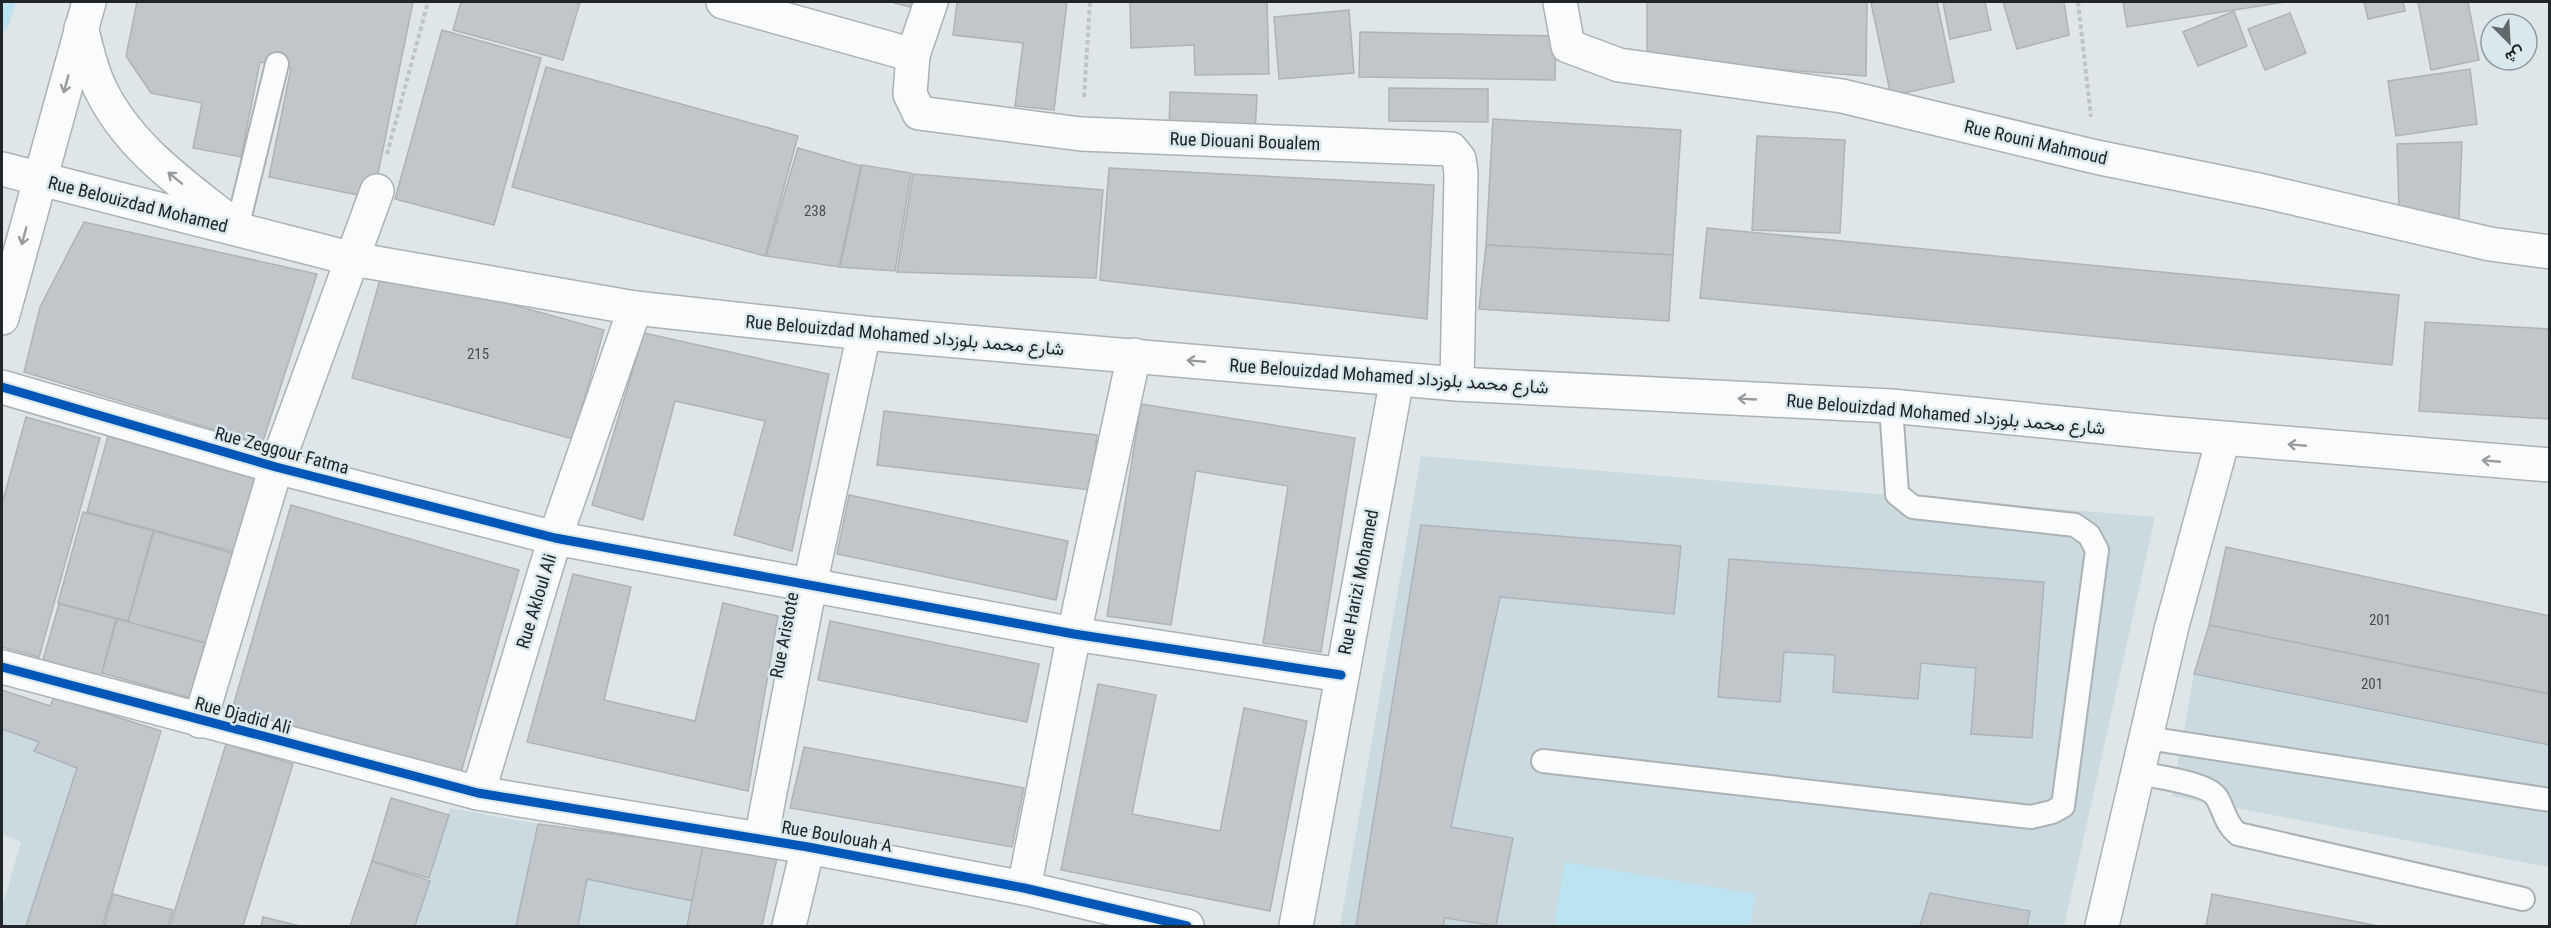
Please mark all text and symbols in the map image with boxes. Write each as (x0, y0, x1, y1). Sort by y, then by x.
north arrow (2479, 12, 2539, 72)
text: ش (2502, 43, 2528, 68)
one-way arrow (60, 74, 71, 93)
street label: Rue Rouni Mahmoud (1962, 115, 2110, 169)
street label: Rue Diouani Boualem (1169, 128, 1321, 154)
one-way arrow (168, 171, 184, 184)
street label: Rue Belouizdad Mohamed (46, 172, 230, 236)
house number: 238 (804, 202, 826, 220)
one-way arrow (18, 226, 29, 245)
street label: Rue Belouizdad Mohamed شارع محمد بلوزداد (745, 311, 1065, 361)
house number: 215 (467, 345, 489, 363)
street label: Rue Belouizdad Mohamed شارع محمد بلوزداد (1229, 354, 1549, 400)
one-way arrow (1187, 355, 1207, 366)
street label: Rue Belouizdad Mohamed شارع محمد بلوزداد (1786, 390, 2106, 440)
one-way arrow (1737, 393, 1757, 404)
street label: Rue Zeggour Fatma (213, 422, 351, 478)
one-way arrow (2287, 439, 2307, 450)
one-way arrow (2482, 455, 2502, 466)
street label: Rue Harizi Mohamed (1334, 508, 1382, 656)
street label: Rue Akloul Ali (512, 551, 560, 651)
street label: Rue Aristote (765, 590, 803, 680)
house number: 201 (2369, 611, 2391, 629)
house number: 201 (2361, 675, 2383, 693)
street label: Rue Djadid Ali (193, 692, 293, 738)
street label: Rue Boulouah A (780, 816, 895, 856)

